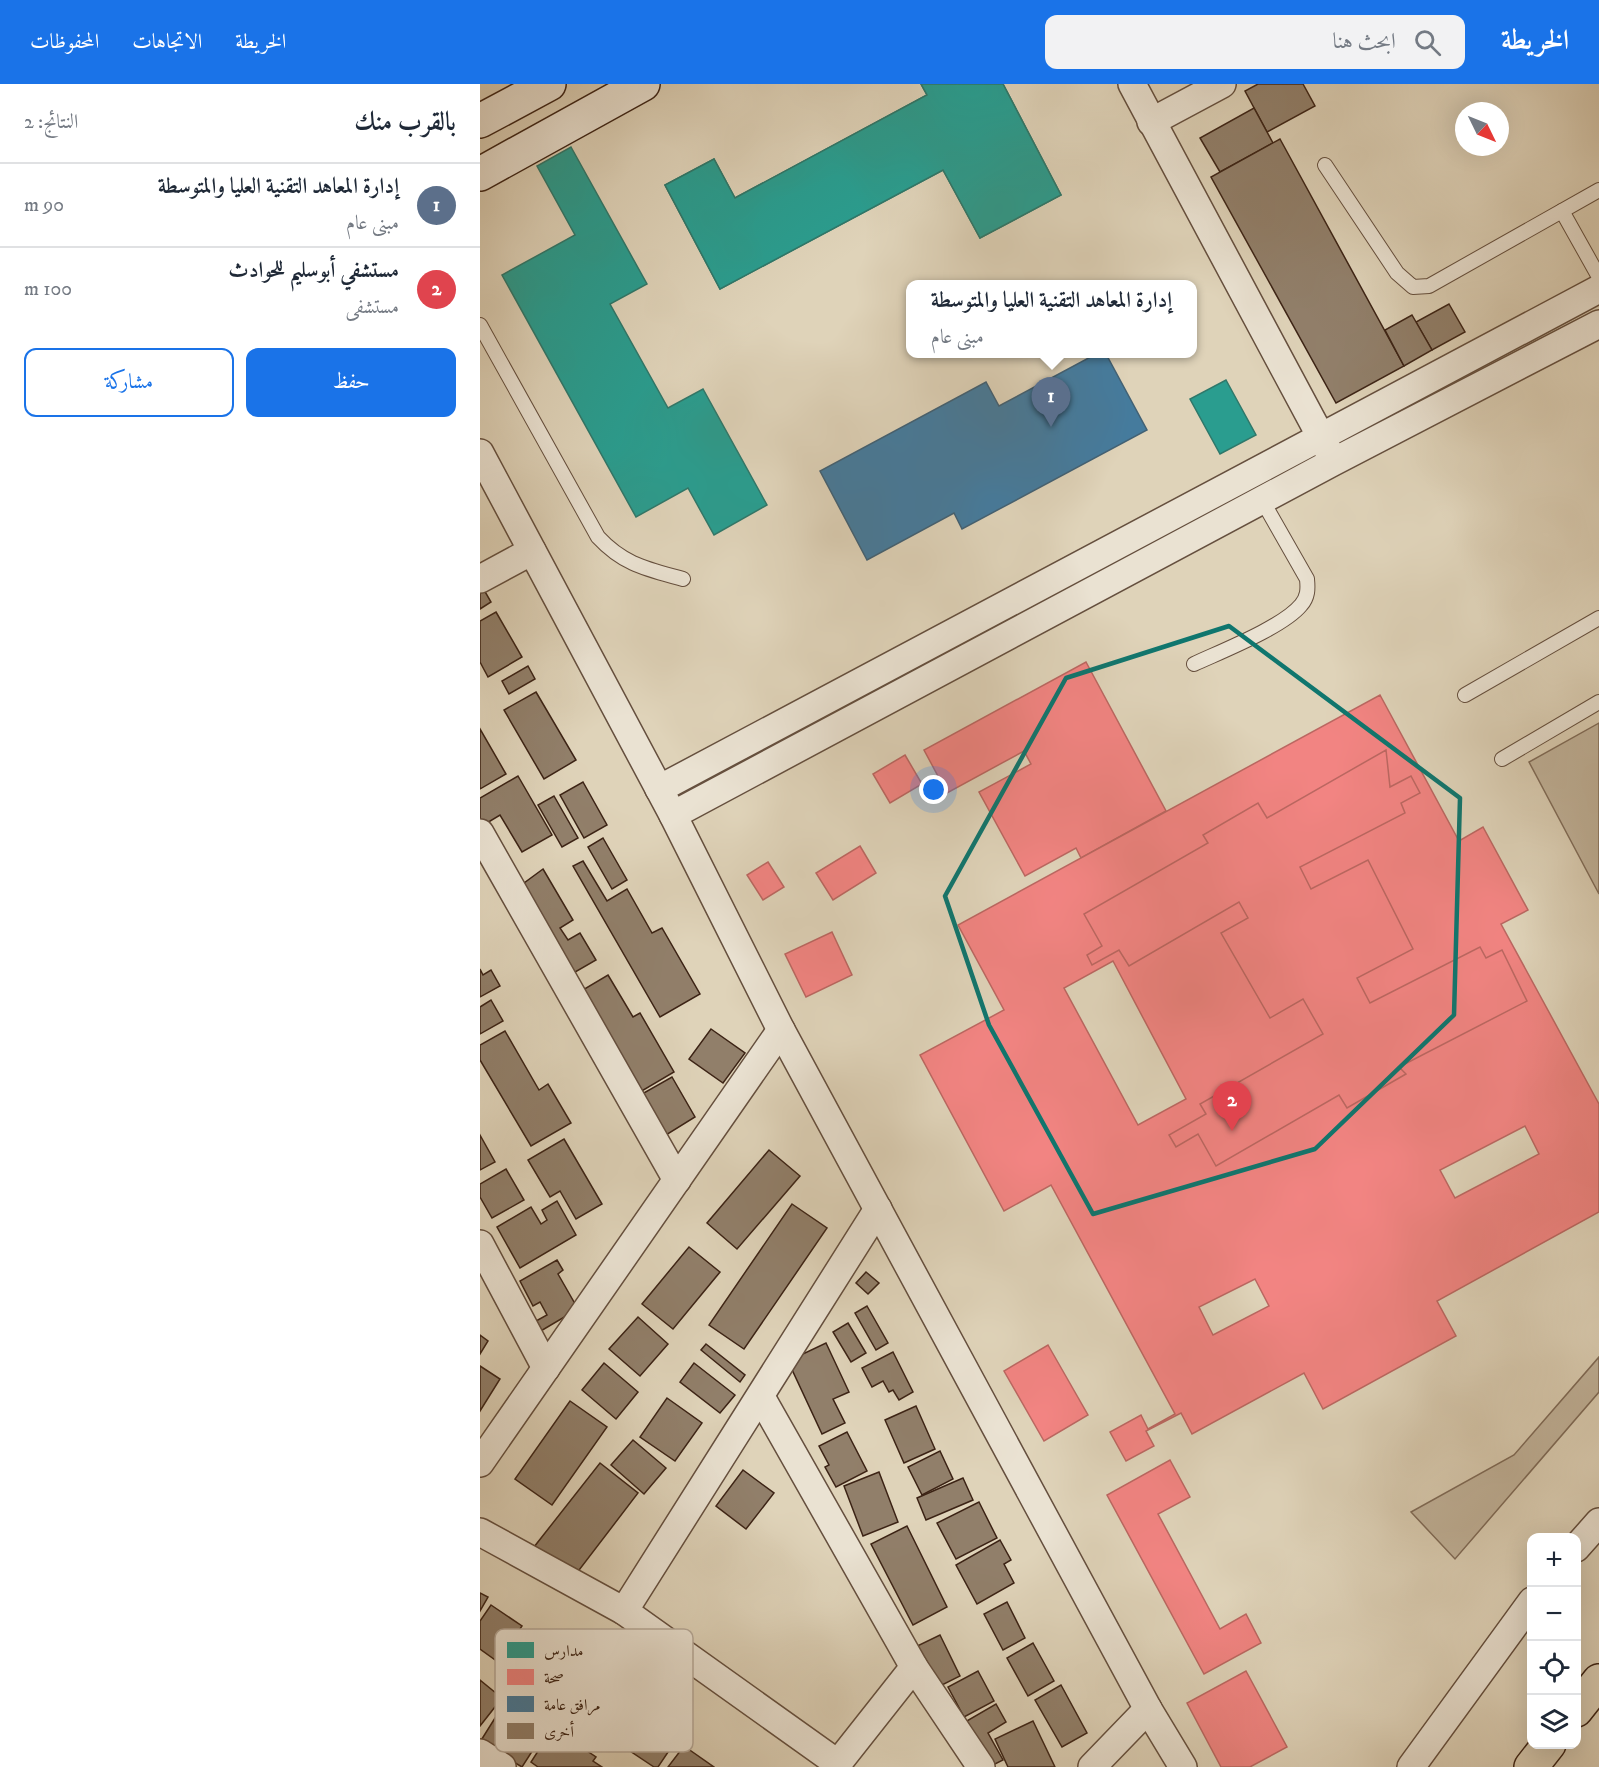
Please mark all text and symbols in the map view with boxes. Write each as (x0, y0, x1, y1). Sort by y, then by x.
search box (1045, 15, 1465, 69)
text: الخريطة (1501, 23, 1569, 58)
icon: search (1411, 26, 1444, 59)
text: ابحث هنا (1332, 28, 1396, 55)
text: المحفوظات (30, 29, 99, 55)
text: الاتجاهات (132, 29, 202, 55)
text: الخريطة (235, 29, 286, 55)
north arrow (1455, 102, 1509, 156)
text: بالقرب منك (354, 106, 456, 139)
text: النتائج: 2 (24, 110, 78, 135)
text: إدارة المعاهد التقنية العليا والمتوسطة (158, 173, 399, 200)
text: 90 m (24, 193, 64, 218)
text: 1 (433, 193, 440, 218)
text: مبنى عام (346, 211, 399, 236)
text: مستشفي أبوسليم للحوادث (228, 257, 399, 284)
text: 100 m (24, 277, 72, 302)
text: 2 (432, 277, 441, 302)
popup (906, 280, 1197, 358)
text: إدارة المعاهد التقنية العليا والمتوسطة (931, 287, 1172, 314)
text: مستشفى (346, 295, 399, 320)
text: مبنى عام (931, 325, 984, 350)
button: مشاركة (24, 348, 234, 417)
button: حفظ (246, 348, 456, 417)
pin: 1 (1032, 378, 1070, 427)
your location (919, 775, 948, 804)
pin: 2 (1212, 1082, 1251, 1131)
map controls (1527, 1533, 1581, 1749)
button: + (1527, 1533, 1581, 1587)
button: − (1527, 1587, 1581, 1641)
legend (495, 1629, 693, 1752)
text: مدارس (544, 1641, 584, 1661)
button: locate (1527, 1641, 1581, 1695)
text: صحة (544, 1668, 564, 1688)
text: مرافق عامة (544, 1695, 601, 1716)
button: layers (1527, 1695, 1581, 1749)
text: أخرى (544, 1720, 574, 1742)

